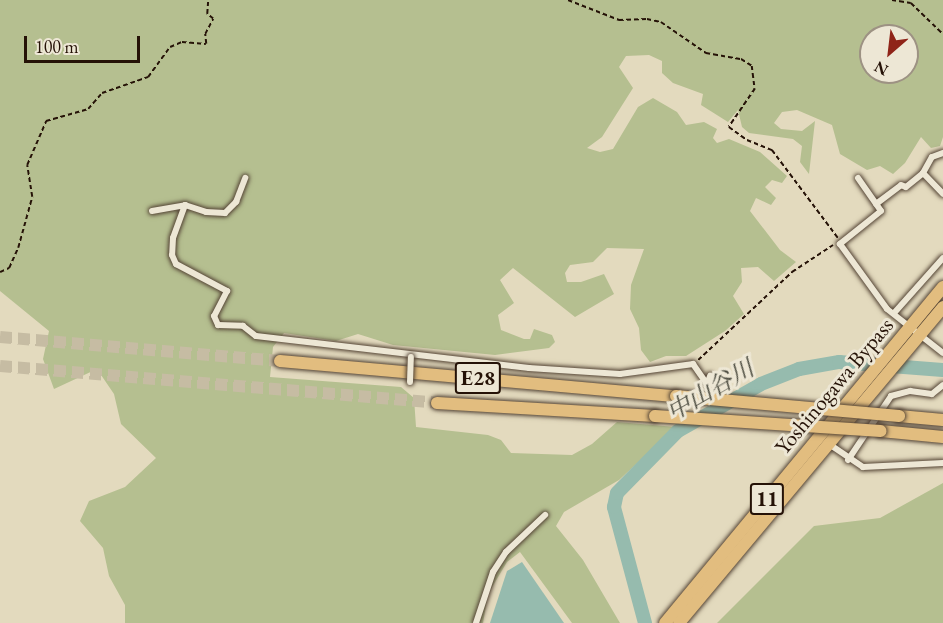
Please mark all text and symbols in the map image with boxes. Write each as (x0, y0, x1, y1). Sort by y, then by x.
scale bar (27, 24, 142, 62)
north arrow (859, 24, 919, 84)
text: 100 m (35, 35, 79, 58)
text: N (871, 56, 892, 81)
street label: Yoshinogawa Bypass (769, 312, 899, 460)
water label: 中山谷川 (661, 354, 759, 426)
road number: E28 (454, 360, 502, 396)
road number: 11 (749, 481, 785, 517)

